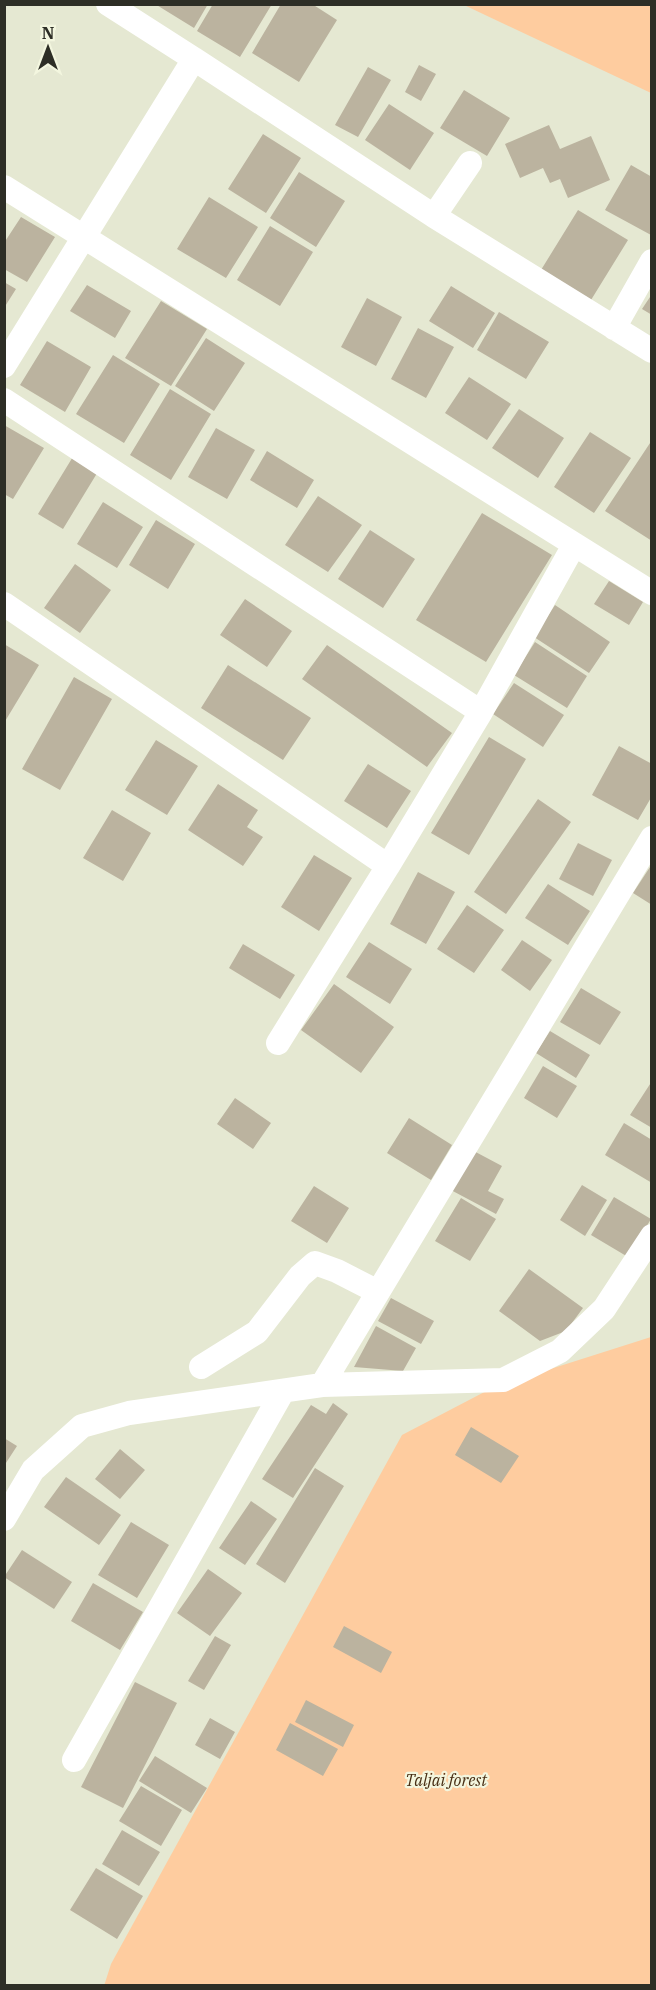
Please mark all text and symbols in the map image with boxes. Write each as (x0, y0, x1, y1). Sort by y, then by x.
north arrow (18, 18, 78, 78)
text: N (42, 23, 54, 43)
park label: Taljai forest (405, 1770, 488, 1790)

